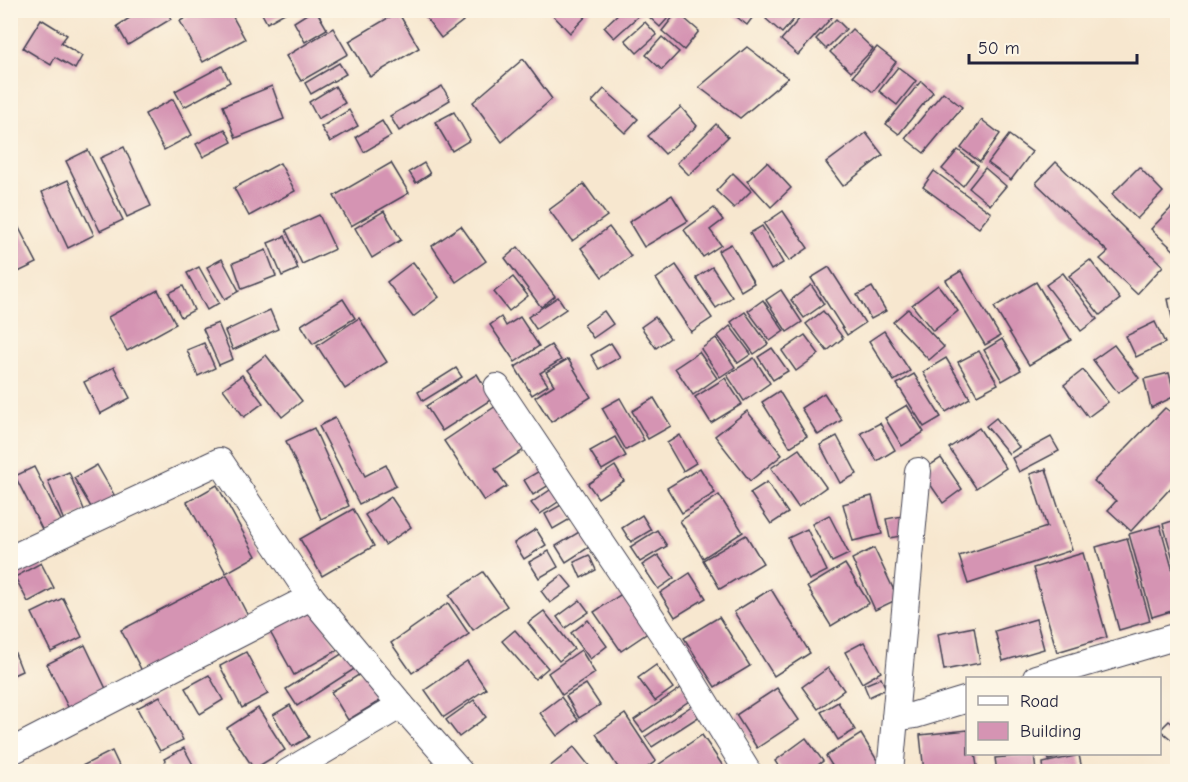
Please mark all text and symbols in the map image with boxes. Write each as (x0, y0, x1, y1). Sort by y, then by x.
scale bar (969, 27, 1137, 65)
text: 50 m (978, 38, 1020, 59)
legend (966, 677, 1161, 755)
text: Road (1020, 691, 1059, 712)
text: Building (1020, 721, 1082, 742)

